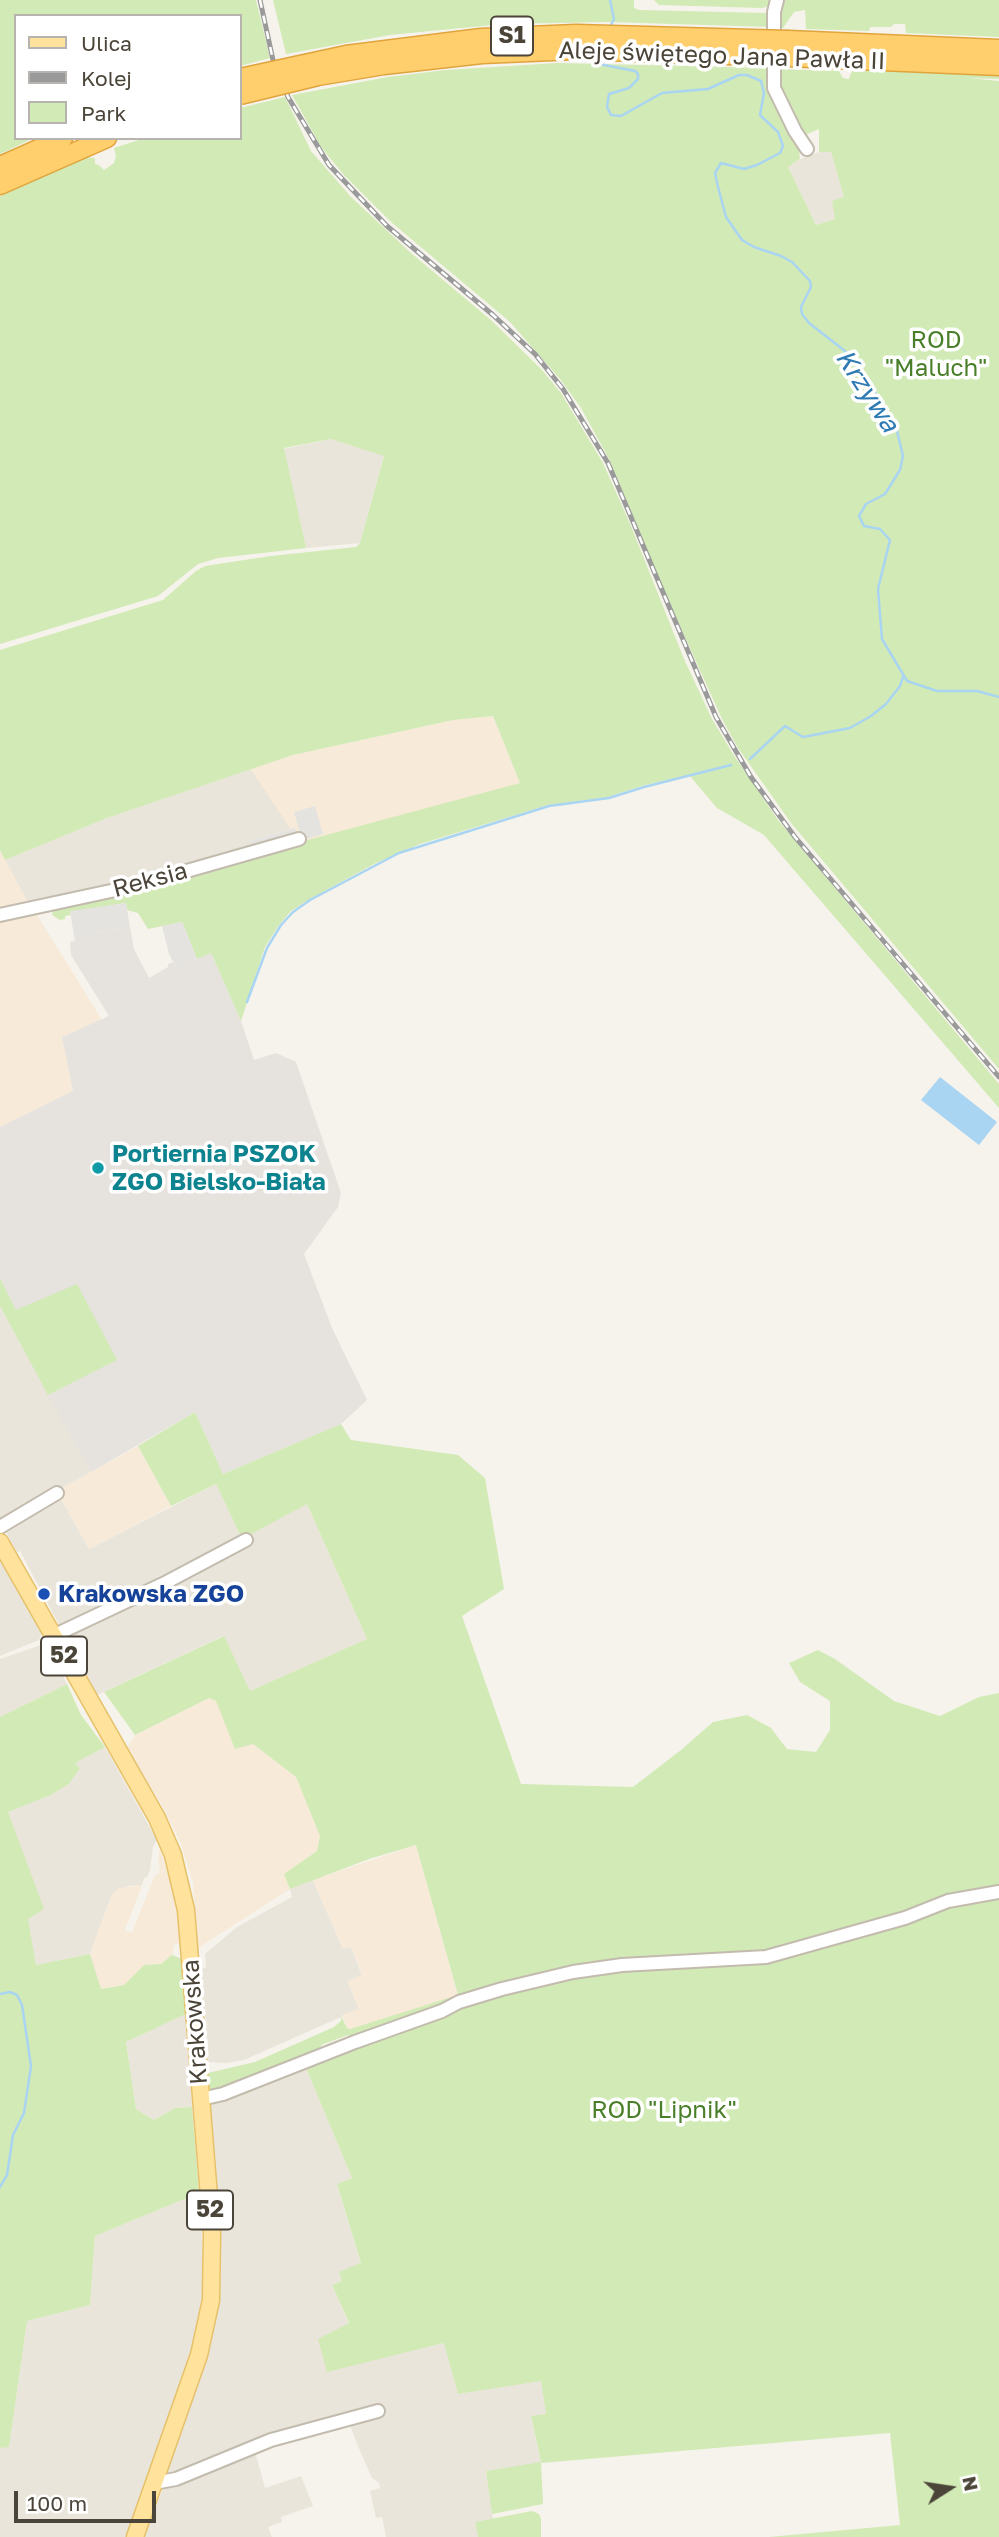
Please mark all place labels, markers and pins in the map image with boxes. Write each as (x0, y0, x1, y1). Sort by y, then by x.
place label: Portiernia PSZOK ZGO Bielsko-Biała (112, 1140, 326, 1196)
marker: Portiernia PSZOK ZGO Bielsko-Biała (90, 1160, 106, 1176)
place label: Krakowska ZGO (58, 1580, 244, 1608)
marker: Krakowska ZGO (36, 1586, 52, 1602)

